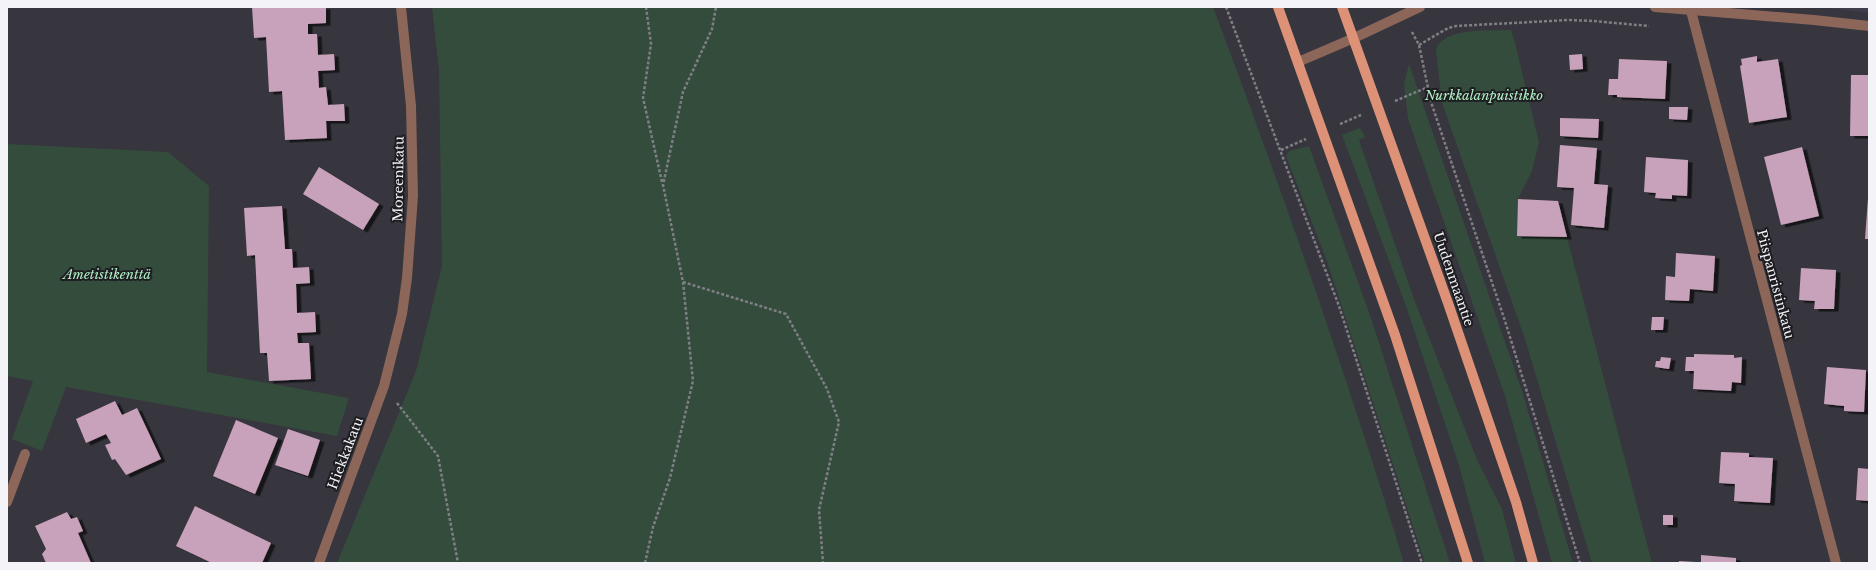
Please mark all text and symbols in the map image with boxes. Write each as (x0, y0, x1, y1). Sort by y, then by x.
park label: Nurkkalanpuistikko (1424, 87, 1543, 104)
street label: Moreenikatu (389, 136, 408, 222)
street label: Piispanristinkatu (1753, 228, 1798, 341)
street label: Uudenmaantie (1429, 230, 1478, 329)
park label: Ametistikenttä (61, 266, 151, 283)
street label: Hiekkakatu (324, 414, 367, 492)

